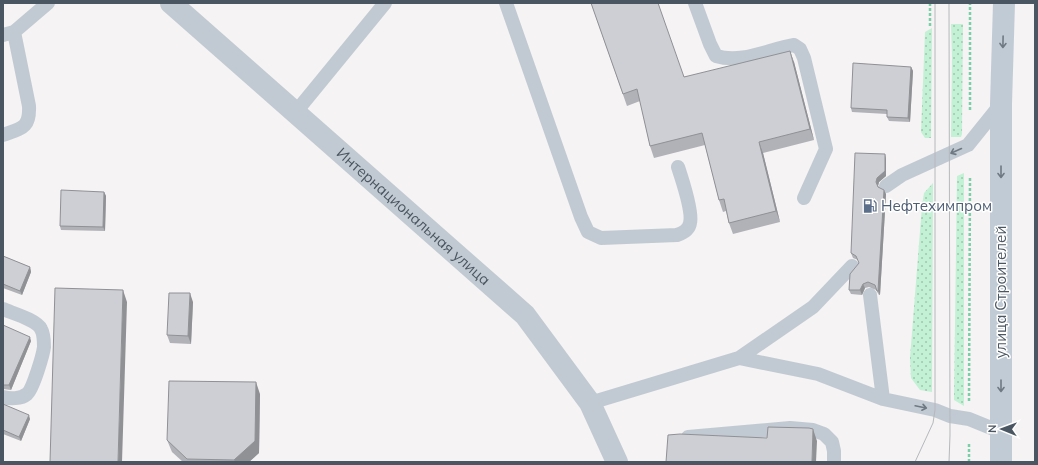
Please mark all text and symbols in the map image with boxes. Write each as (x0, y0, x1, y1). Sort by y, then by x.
one-way arrow (999, 35, 1007, 48)
street label: Интернациональная улица (333, 143, 494, 289)
one-way arrow (950, 148, 962, 155)
one-way arrow (997, 165, 1005, 178)
place label: Нефтехимпром (881, 196, 992, 215)
fuel station icon: Нефтехимпром (862, 198, 878, 214)
street label: улица Строителей (991, 226, 1010, 358)
one-way arrow (997, 379, 1005, 392)
one-way arrow (914, 403, 927, 411)
north arrow (982, 409, 1022, 449)
text: N (985, 425, 999, 433)

